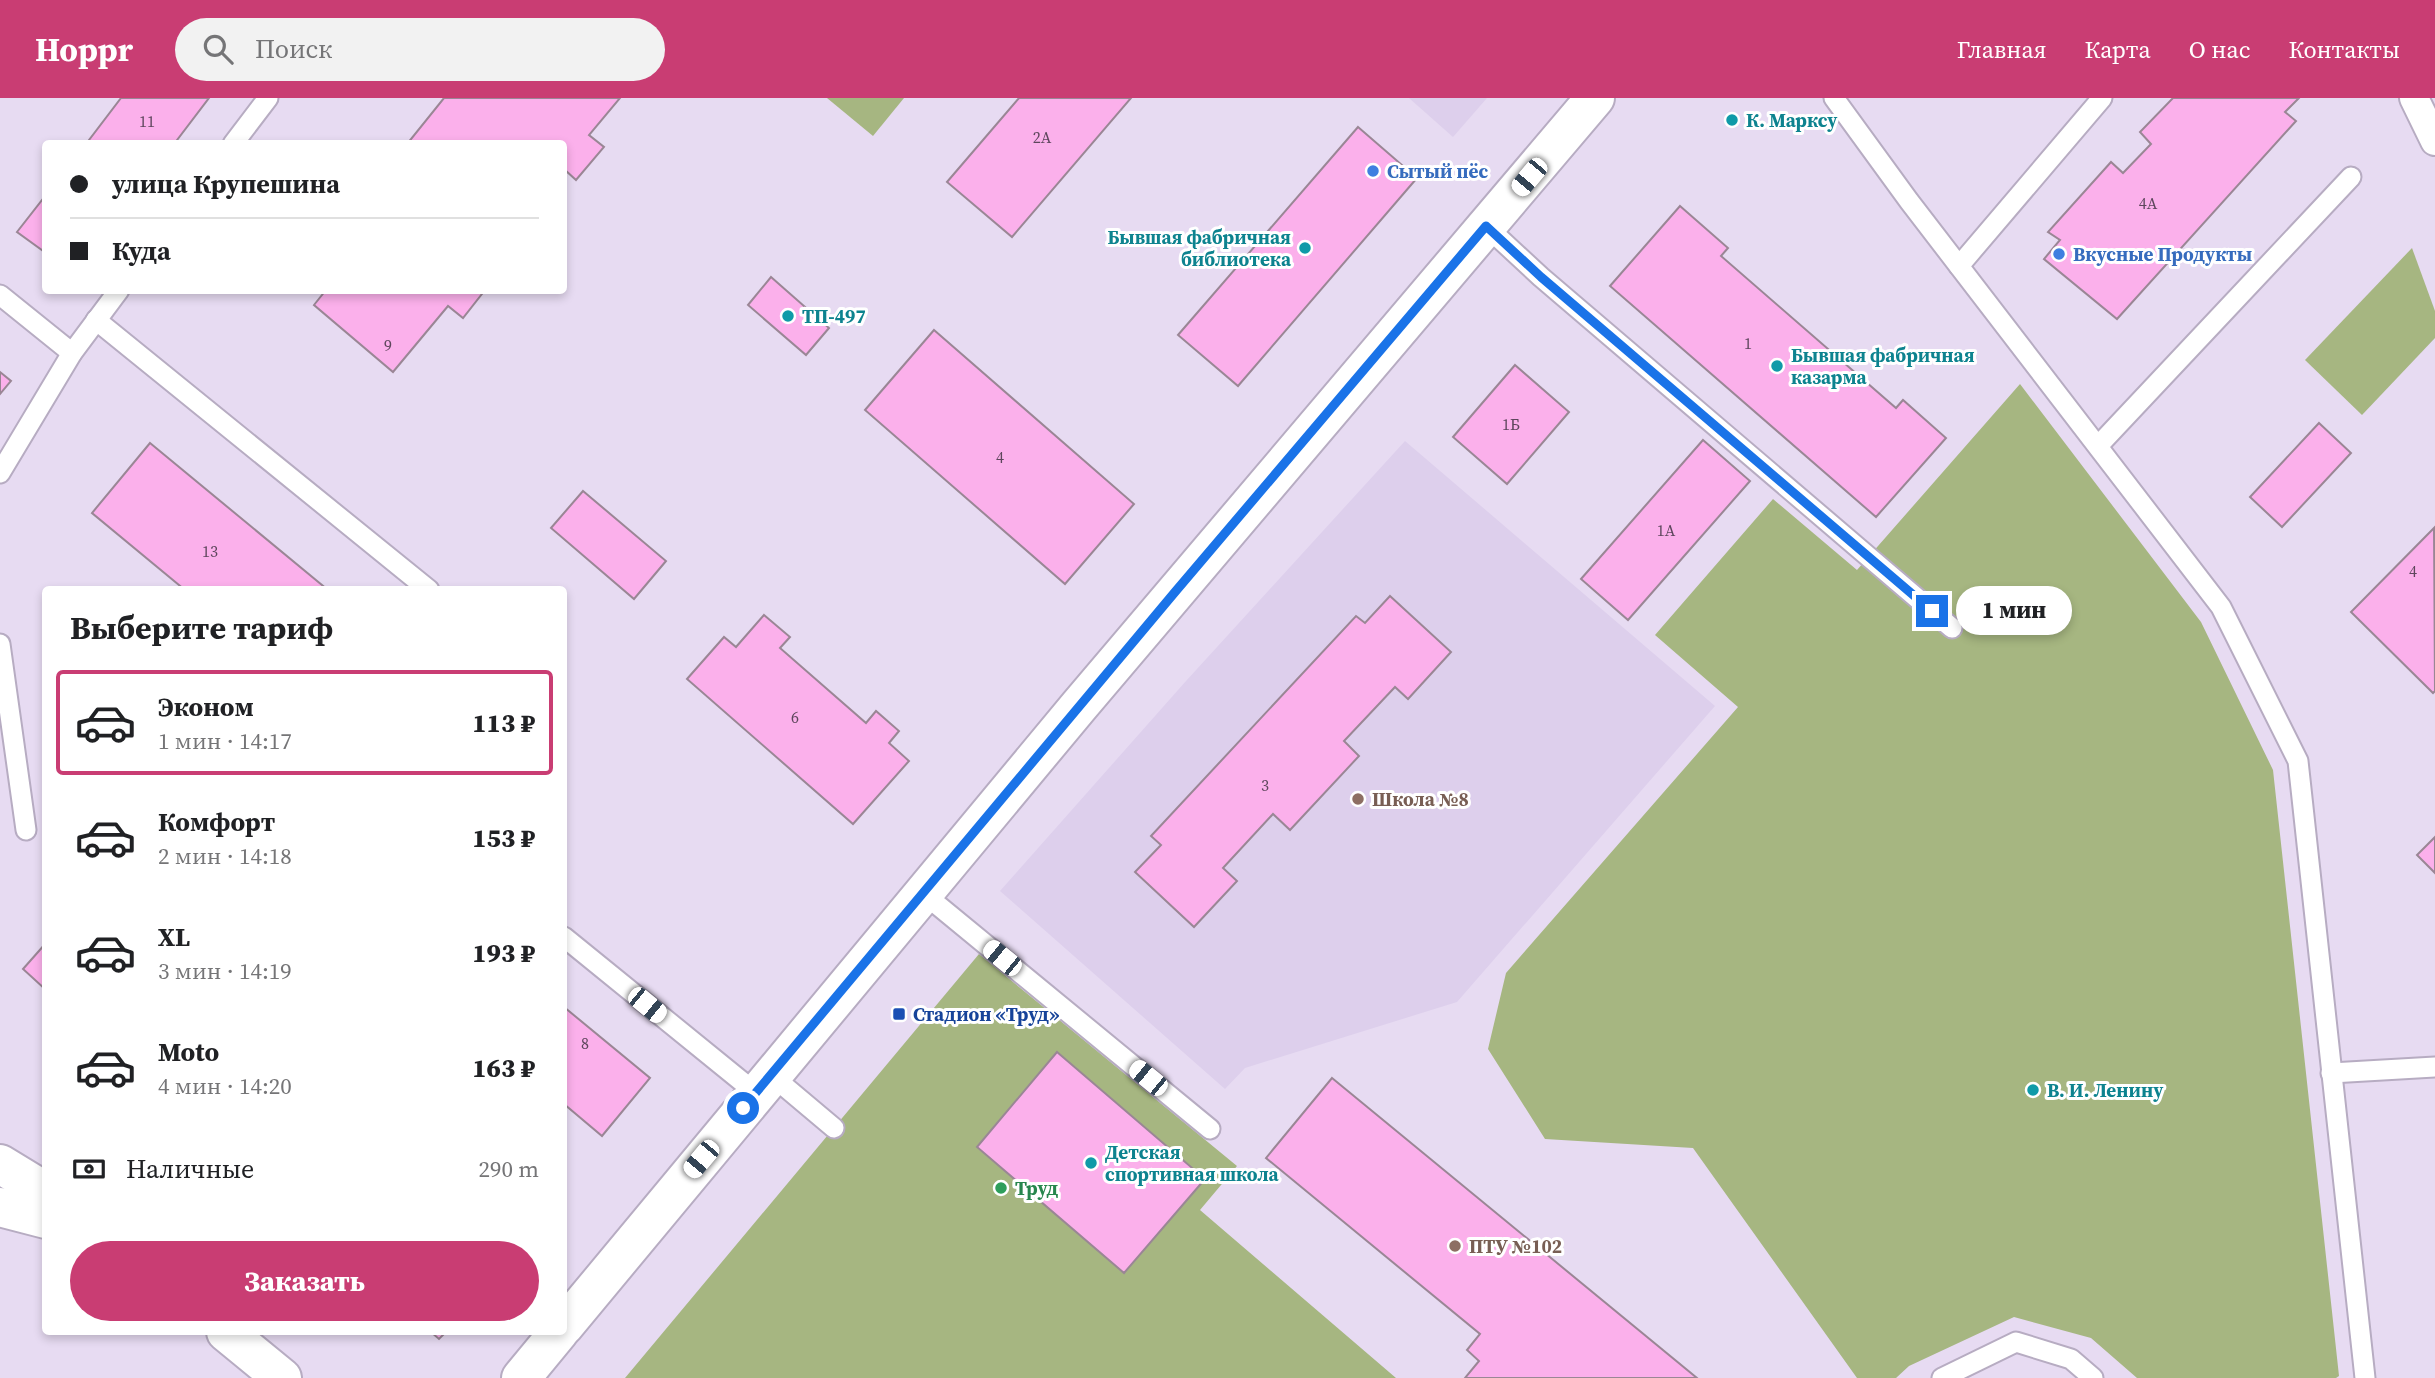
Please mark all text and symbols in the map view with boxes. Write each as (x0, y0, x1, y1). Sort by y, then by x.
search box (175, 18, 665, 81)
text: Hoppr (35, 27, 133, 72)
icon: search (199, 30, 237, 68)
text: Поиск (255, 31, 333, 67)
text: Главная (1957, 33, 2046, 66)
text: Карта (2084, 33, 2151, 66)
text: О нас (2189, 33, 2250, 66)
text: Контакты (2288, 33, 2400, 66)
place label: К. Марксу (1746, 107, 1838, 133)
house number: 11 (139, 110, 155, 132)
marker: К. Марксу (1724, 112, 1740, 128)
house number: 2А (1033, 126, 1052, 148)
car (1508, 154, 1551, 200)
place label: Сытый пёс (1387, 158, 1488, 184)
marker: Сытый пёс (1365, 163, 1381, 179)
text: улица Крупешина (112, 166, 340, 202)
house number: 4А (2139, 192, 2158, 214)
place label: Бывшая фабричная библиотека (1107, 224, 1292, 272)
text: Куда (112, 233, 171, 269)
marker: Бывшая фабричная библиотека (1297, 240, 1313, 256)
place label: Вкусные Продукты (2073, 241, 2252, 267)
marker: Вкусные Продукты (2051, 246, 2067, 262)
place label: ТП-497 (802, 303, 866, 329)
marker: ТП-497 (780, 308, 796, 324)
house number: 1 (1744, 332, 1752, 354)
house number: 9 (384, 334, 392, 356)
place label: Бывшая фабричная казарма (1791, 342, 1975, 390)
marker: Бывшая фабричная казарма (1769, 358, 1785, 374)
house number: 1Б (1502, 413, 1520, 435)
house number: 4 (996, 446, 1004, 468)
house number: 1А (1657, 519, 1676, 541)
house number: 13 (202, 540, 218, 562)
house number: 4 (2409, 560, 2417, 582)
callout: 1 мин (1956, 587, 2072, 636)
text: 1 мин (1982, 594, 2046, 626)
route end (1916, 595, 1948, 627)
text: Выберите тариф (70, 606, 333, 650)
text: Эконом (158, 689, 254, 725)
icon: car (74, 691, 137, 754)
text: 113 ₽ (472, 705, 535, 741)
house number: 6 (791, 706, 799, 728)
text: 1 мин · 14:17 (158, 725, 292, 757)
house number: 3 (1261, 774, 1269, 796)
place label: Школа №8 (1372, 786, 1469, 812)
marker: Школа №8 (1350, 791, 1366, 807)
text: Комфорт (158, 804, 275, 840)
icon: car (74, 806, 137, 869)
text: 153 ₽ (472, 820, 535, 856)
text: 2 мин · 14:18 (158, 840, 292, 872)
text: XL (158, 919, 190, 955)
icon: car (74, 921, 137, 984)
text: 193 ₽ (472, 935, 535, 971)
car (980, 937, 1025, 979)
text: 3 мин · 14:19 (158, 955, 292, 987)
car (625, 984, 670, 1026)
place label: Стадион «Труд» (913, 1001, 1060, 1027)
marker: Стадион «Труд» (891, 1006, 907, 1022)
house number: 8 (581, 1032, 589, 1054)
text: Moto (158, 1034, 219, 1070)
icon: car (74, 1036, 137, 1099)
text: 163 ₽ (472, 1050, 535, 1086)
car (1126, 1057, 1171, 1099)
text: 4 мин · 14:20 (158, 1070, 292, 1102)
place label: В. И. Ленину (2047, 1077, 2164, 1103)
marker: В. И. Ленину (2025, 1082, 2041, 1098)
route start (727, 1092, 759, 1124)
car (680, 1136, 723, 1182)
place label: Детская спортивная школа (1105, 1139, 1280, 1187)
icon: cash (70, 1150, 108, 1188)
text: Наличные (126, 1151, 254, 1187)
text: 290 m (478, 1153, 539, 1185)
marker: Детская спортивная школа (1083, 1155, 1099, 1171)
place label: Труд (1015, 1175, 1058, 1201)
marker: Труд (993, 1180, 1009, 1196)
place label: ПТУ №102 (1469, 1233, 1562, 1259)
marker: ПТУ №102 (1447, 1238, 1463, 1254)
button: Заказать (70, 1241, 539, 1321)

